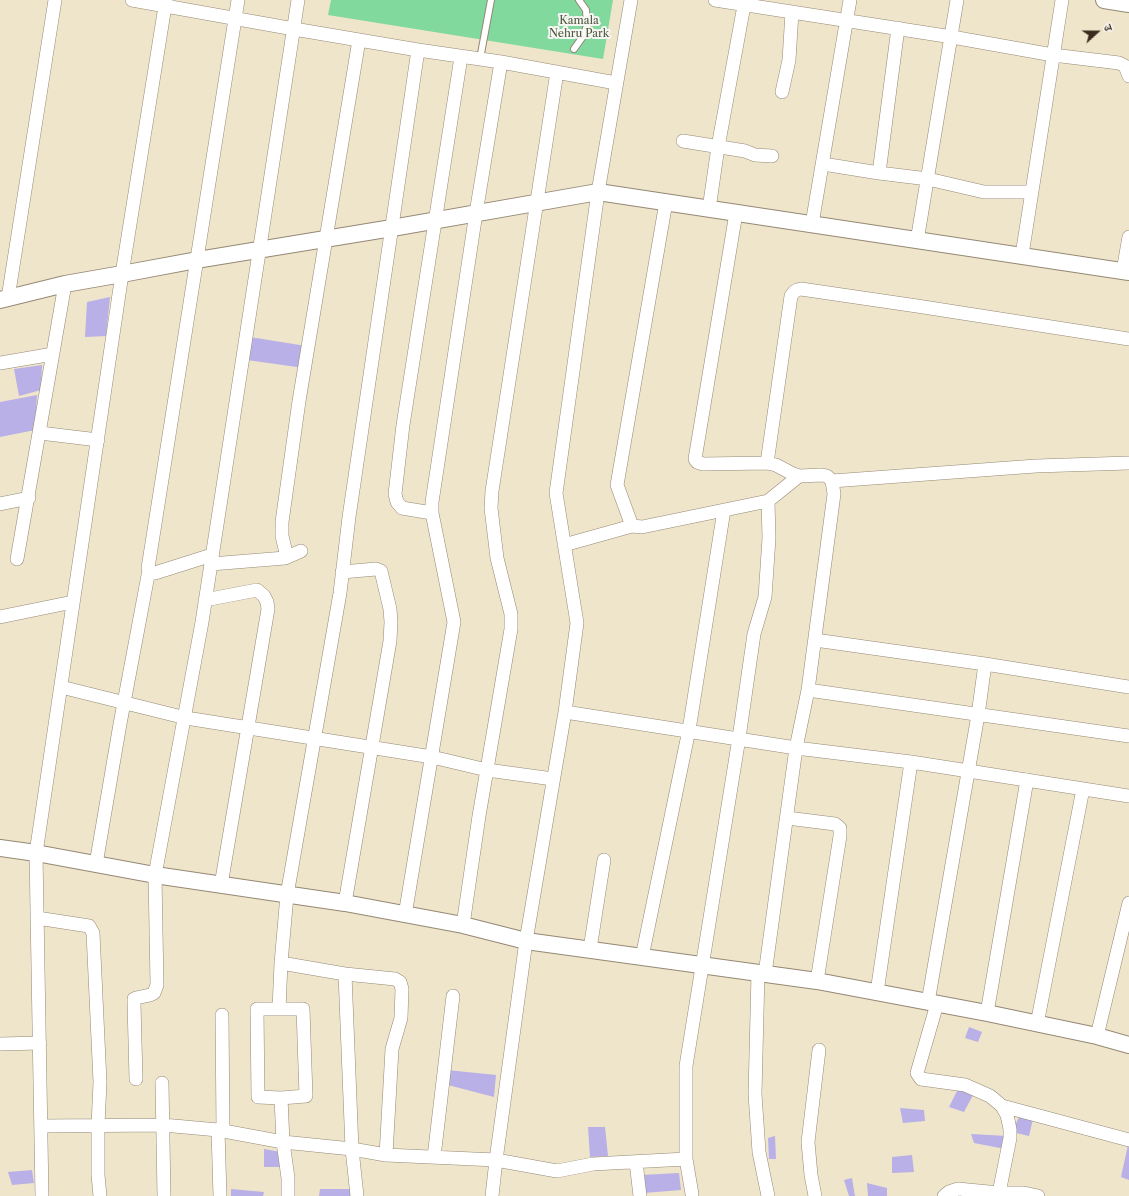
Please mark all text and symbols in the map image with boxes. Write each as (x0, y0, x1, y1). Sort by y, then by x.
north arrow (1077, 12, 1117, 52)
park label: Kamala Nehru Park (549, 14, 609, 40)
text: उ (1101, 23, 1116, 33)

